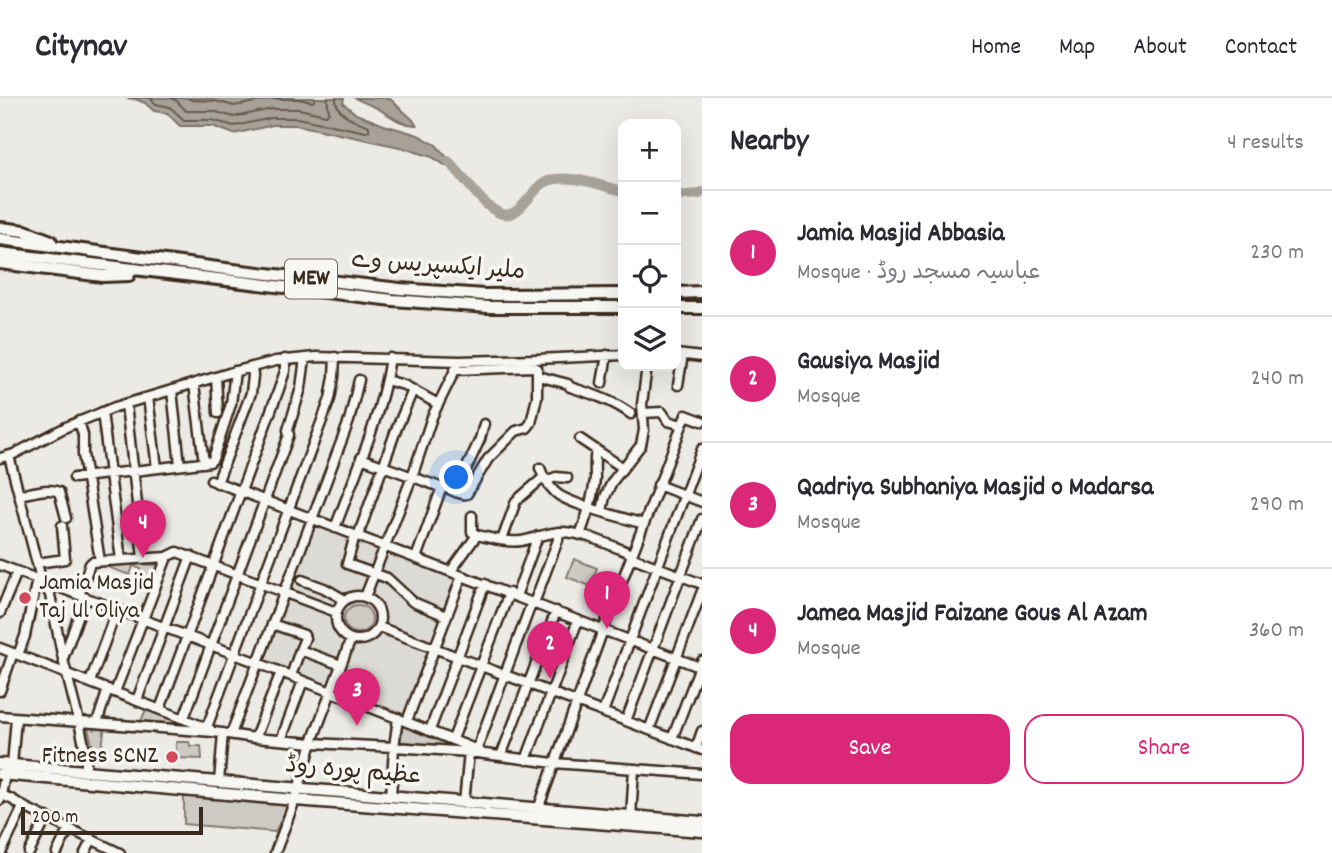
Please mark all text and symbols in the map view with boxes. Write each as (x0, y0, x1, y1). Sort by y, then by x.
text: Citynav (35, 25, 127, 72)
text: Home (971, 31, 1021, 65)
text: Map (1059, 31, 1095, 65)
text: About (1133, 31, 1187, 65)
text: Contact (1225, 31, 1297, 65)
map controls (618, 119, 681, 371)
button: + (618, 119, 681, 182)
text: Nearby (730, 122, 808, 165)
text: 4 results (1227, 127, 1304, 160)
button: − (618, 182, 681, 245)
text: Jamia Masjid Abbasia (797, 216, 1004, 253)
text: 1 (750, 237, 756, 270)
text: 230 m (1250, 237, 1304, 270)
street label: ملیر ایکسپریس وے (350, 244, 526, 290)
button: locate (618, 245, 681, 308)
text: Mosque · عباسیہ مسجد روڈ (797, 257, 1041, 290)
road number: MEW (285, 260, 337, 298)
button: layers (618, 308, 681, 371)
text: Gausiya Masjid (797, 344, 940, 381)
text: 2 (748, 363, 758, 396)
text: 240 m (1251, 363, 1304, 396)
text: Mosque (797, 381, 861, 414)
your location (439, 460, 473, 494)
text: Qadriya Subhaniya Masjid o Madarsa (797, 470, 1153, 507)
text: 3 (748, 489, 758, 522)
text: 290 m (1250, 489, 1304, 522)
pin: 4 (120, 500, 166, 558)
text: Mosque (797, 507, 861, 540)
place label: Jamia Masjid Taj Ul Oliya (39, 567, 154, 629)
pin: 1 (584, 571, 630, 629)
marker: Jamia Masjid Taj Ul Oliya (17, 590, 33, 606)
text: Jamea Masjid Faizane Gous Al Azam (797, 596, 1148, 633)
text: 4 (748, 615, 758, 648)
text: 360 m (1249, 615, 1304, 648)
pin: 2 (527, 621, 573, 679)
text: Mosque (797, 633, 861, 666)
pin: 3 (334, 668, 380, 726)
button: Save (730, 714, 1010, 784)
button: Share (1024, 714, 1304, 784)
place label: Fitness SCNZ (42, 740, 158, 774)
marker: Fitness SCNZ (164, 749, 180, 765)
street label: عظیم پورہ روڈ (284, 749, 422, 795)
scale bar (21, 804, 203, 836)
text: 200 m (32, 805, 78, 832)

